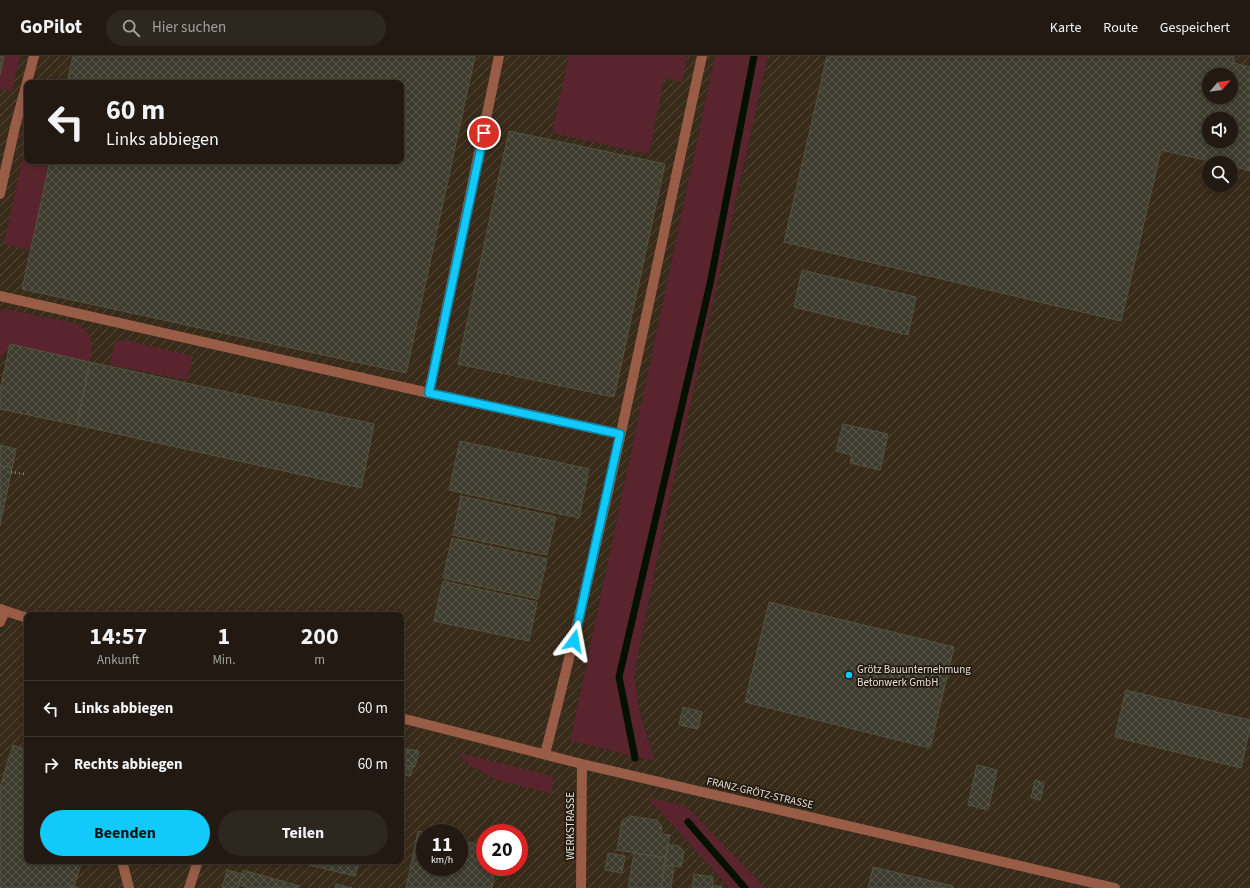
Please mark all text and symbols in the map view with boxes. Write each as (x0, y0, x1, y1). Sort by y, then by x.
search box (106, 10, 386, 46)
text: GoPilot (20, 14, 82, 41)
icon: search (120, 17, 142, 39)
text: Hier suchen (152, 17, 226, 38)
text: Karte (1050, 18, 1081, 38)
text: Route (1103, 18, 1138, 38)
text: Gespeichert (1160, 18, 1230, 38)
north arrow (1202, 68, 1238, 104)
map controls (1202, 68, 1238, 192)
text: 60 m (106, 90, 165, 130)
icon: left (40, 96, 92, 148)
button: sound (1202, 112, 1238, 148)
pin (467, 116, 501, 150)
icon: arrive (473, 122, 495, 144)
text: Links abbiegen (106, 127, 219, 152)
button: search (1202, 156, 1238, 192)
text: 14:57 (89, 619, 147, 654)
text: 1 (218, 619, 230, 654)
text: 200 (301, 619, 339, 654)
position arrow (553, 620, 595, 662)
text: Ankunft (97, 651, 139, 669)
text: Min. (212, 651, 235, 669)
text: m (314, 651, 325, 669)
place label: Grötz Bauunternehmung Betonwerk GmbH (857, 662, 971, 690)
marker: Grötz Bauunternehmung Betonwerk GmbH (844, 670, 854, 680)
icon: left (40, 698, 62, 720)
text: Links abbiegen (74, 698, 173, 719)
text: 60 m (358, 698, 388, 719)
icon: right (40, 754, 62, 776)
text: Rechts abbiegen (74, 754, 183, 775)
text: 60 m (358, 754, 388, 775)
street label: FRANZ-GRÖTZ-STRASSE (705, 773, 815, 813)
street label: WERKSTRASSE (563, 792, 578, 860)
button: Beenden (40, 810, 210, 856)
button: Teilen (218, 810, 388, 856)
speed limit sign: 20 (476, 824, 528, 876)
text: 11 (431, 831, 453, 859)
text: km/h (431, 853, 453, 867)

